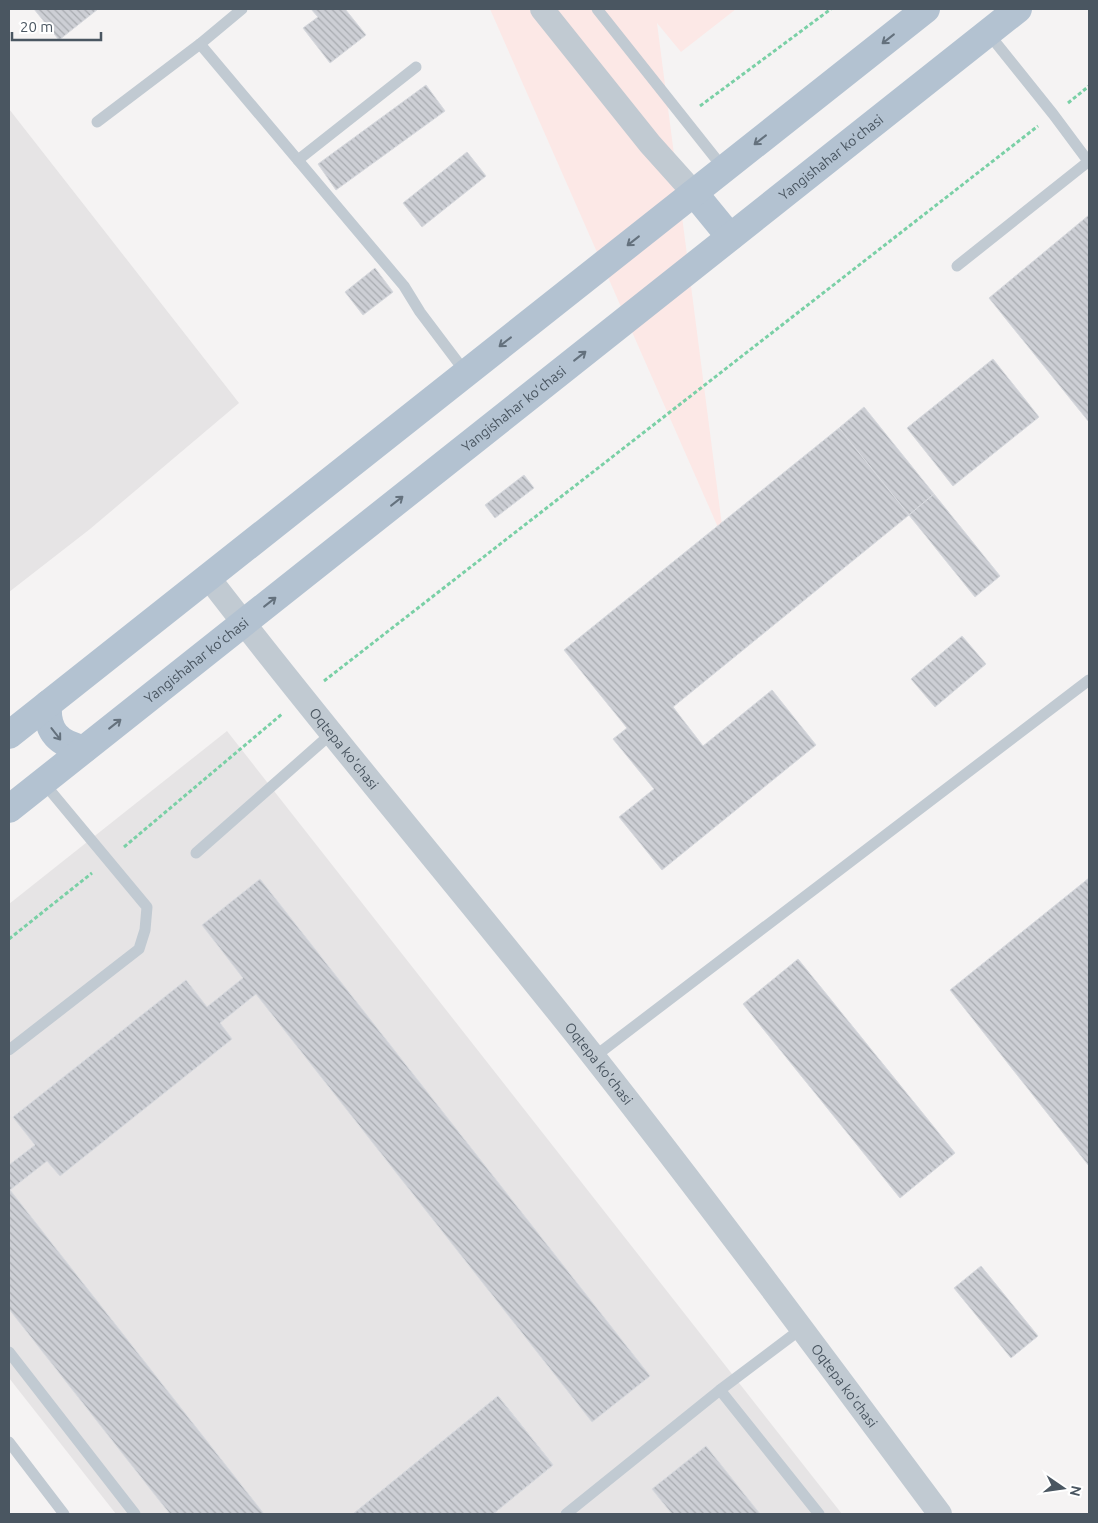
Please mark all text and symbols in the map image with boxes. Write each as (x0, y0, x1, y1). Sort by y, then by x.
scale bar (12, 10, 101, 42)
text: 20 m (20, 18, 53, 35)
one-way arrow (881, 34, 895, 44)
street label: Yangishahar ko‘chasi (776, 111, 886, 203)
one-way arrow (754, 134, 767, 145)
one-way arrow (627, 235, 640, 246)
one-way arrow (499, 336, 512, 347)
one-way arrow (573, 351, 586, 362)
street label: Yangishahar ko‘chasi (458, 363, 569, 455)
one-way arrow (391, 495, 404, 506)
one-way arrow (263, 596, 276, 607)
street label: Yangishahar ko‘chasi (141, 614, 252, 707)
street label: Oqtepa ko'chasi (306, 705, 382, 793)
one-way arrow (109, 719, 122, 730)
one-way arrow (51, 728, 62, 741)
street label: Oqtepa ko'chasi (562, 1019, 636, 1108)
street label: Oqtepa ko'chasi (808, 1341, 881, 1431)
north arrow (1038, 1463, 1088, 1513)
text: N (1067, 1484, 1085, 1498)

